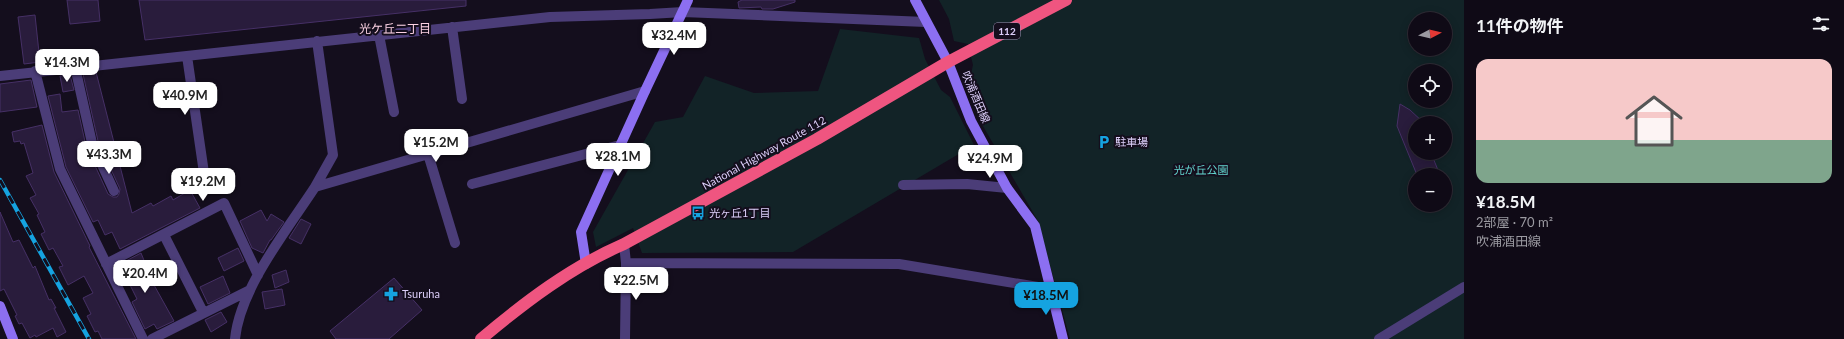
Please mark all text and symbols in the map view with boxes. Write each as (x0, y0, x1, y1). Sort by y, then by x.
north arrow (1408, 12, 1452, 56)
map controls (1408, 12, 1452, 212)
icon: filters (1810, 13, 1832, 35)
text: 11件の物件 (1476, 15, 1564, 36)
district label: 光ケ丘二丁目 (359, 21, 431, 36)
pin: ¥32.4M (641, 22, 707, 56)
road number: 112 (994, 23, 1020, 39)
text: ¥32.4M (651, 27, 697, 43)
pin: ¥14.3M (34, 49, 100, 83)
text: ¥14.3M (44, 54, 90, 70)
button: locate (1408, 64, 1452, 108)
street label: 吹浦酒田線 (960, 69, 993, 125)
pin: ¥40.9M (152, 82, 218, 116)
icon: home (1618, 85, 1690, 157)
text: ¥40.9M (162, 87, 208, 103)
street label: National Highway Route 112 (700, 113, 828, 192)
button: + (1408, 116, 1452, 160)
pin: ¥15.2M (403, 129, 469, 163)
text: ¥15.2M (413, 134, 459, 150)
parking icon: 駐車場 (1096, 134, 1112, 150)
place label: 駐車場 (1115, 135, 1148, 148)
pin: ¥43.3M (76, 141, 142, 175)
pin: ¥28.1M (585, 143, 651, 177)
pin: ¥24.9M (957, 145, 1023, 179)
text: ¥43.3M (86, 146, 132, 162)
text: ¥28.1M (595, 148, 641, 164)
text: ¥24.9M (967, 150, 1013, 166)
park label: 光が丘公園 (1174, 163, 1229, 176)
pin: ¥19.2M (170, 168, 236, 202)
button: − (1408, 168, 1452, 212)
text: ¥19.2M (180, 173, 226, 189)
text: ¥18.5M (1476, 191, 1536, 212)
bus stop icon: 光ヶ丘1丁目 (690, 205, 706, 221)
place label: 光ヶ丘1丁目 (709, 206, 770, 219)
text: 2部屋 · 70 m² (1476, 214, 1553, 230)
text: 吹浦酒田線 (1476, 233, 1541, 249)
pin: ¥20.4M (112, 260, 178, 294)
text: ¥20.4M (122, 265, 168, 281)
pin: ¥22.5M (603, 267, 669, 301)
text: ¥22.5M (613, 272, 659, 288)
pin: ¥18.5M (1013, 282, 1079, 316)
pharmacy icon: Tsuruha (383, 286, 399, 302)
place label: Tsuruha (402, 287, 440, 300)
text: ¥18.5M (1023, 287, 1069, 303)

